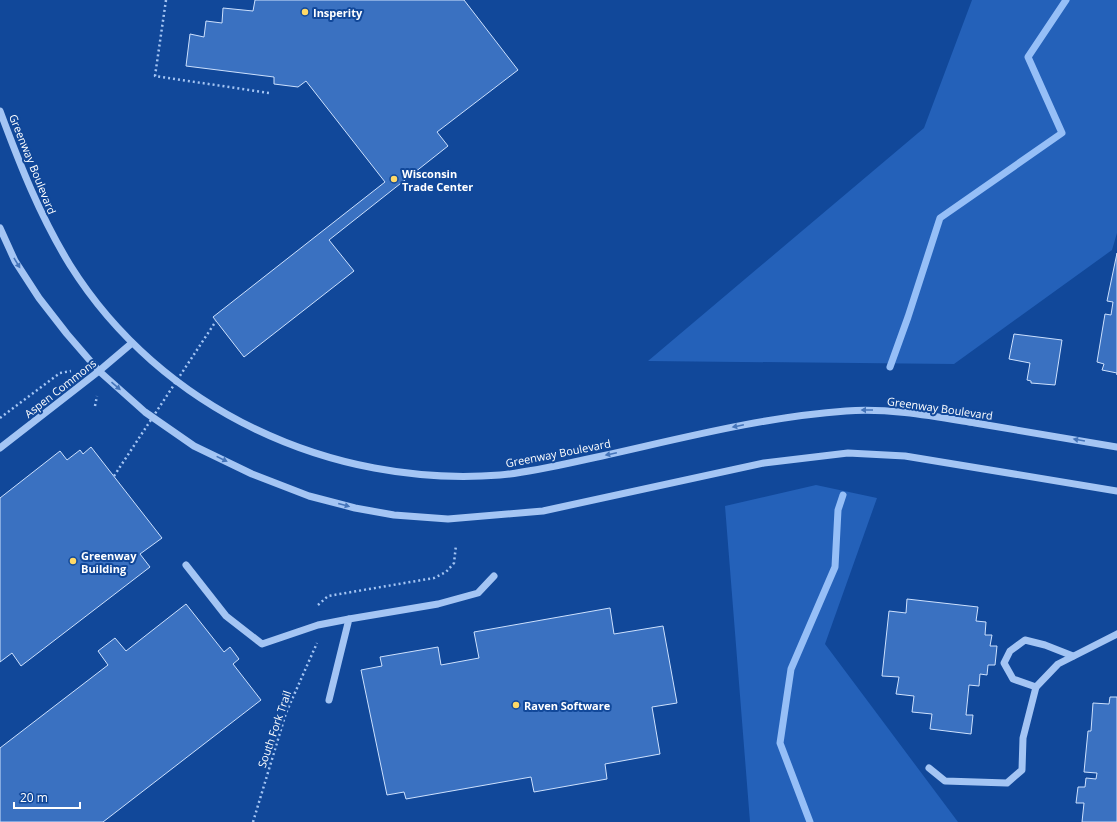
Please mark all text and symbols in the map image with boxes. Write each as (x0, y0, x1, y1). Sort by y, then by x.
place label: Insperity (313, 5, 363, 20)
marker: Insperity (300, 7, 310, 17)
street label: Greenway Boulevard (6, 112, 60, 216)
place label: Wisconsin Trade Center (402, 166, 473, 194)
marker: Wisconsin Trade Center (389, 174, 399, 184)
one-way arrow (14, 257, 21, 269)
street label: Aspen Commons (21, 355, 99, 421)
one-way arrow (111, 381, 121, 391)
street label: Greenway Boulevard (886, 393, 994, 423)
one-way arrow (860, 407, 873, 413)
one-way arrow (732, 424, 744, 430)
street label: Greenway Boulevard (504, 435, 612, 471)
one-way arrow (1072, 437, 1085, 443)
one-way arrow (605, 451, 617, 457)
one-way arrow (217, 456, 228, 462)
one-way arrow (338, 502, 350, 508)
place label: Greenway Building (81, 548, 137, 576)
marker: Greenway Building (68, 556, 78, 566)
street label: South Fork Trail (254, 688, 294, 770)
place label: Raven Software (524, 698, 611, 713)
marker: Raven Software (511, 700, 521, 710)
scale bar (14, 784, 80, 810)
text: 20 m (20, 789, 48, 806)

